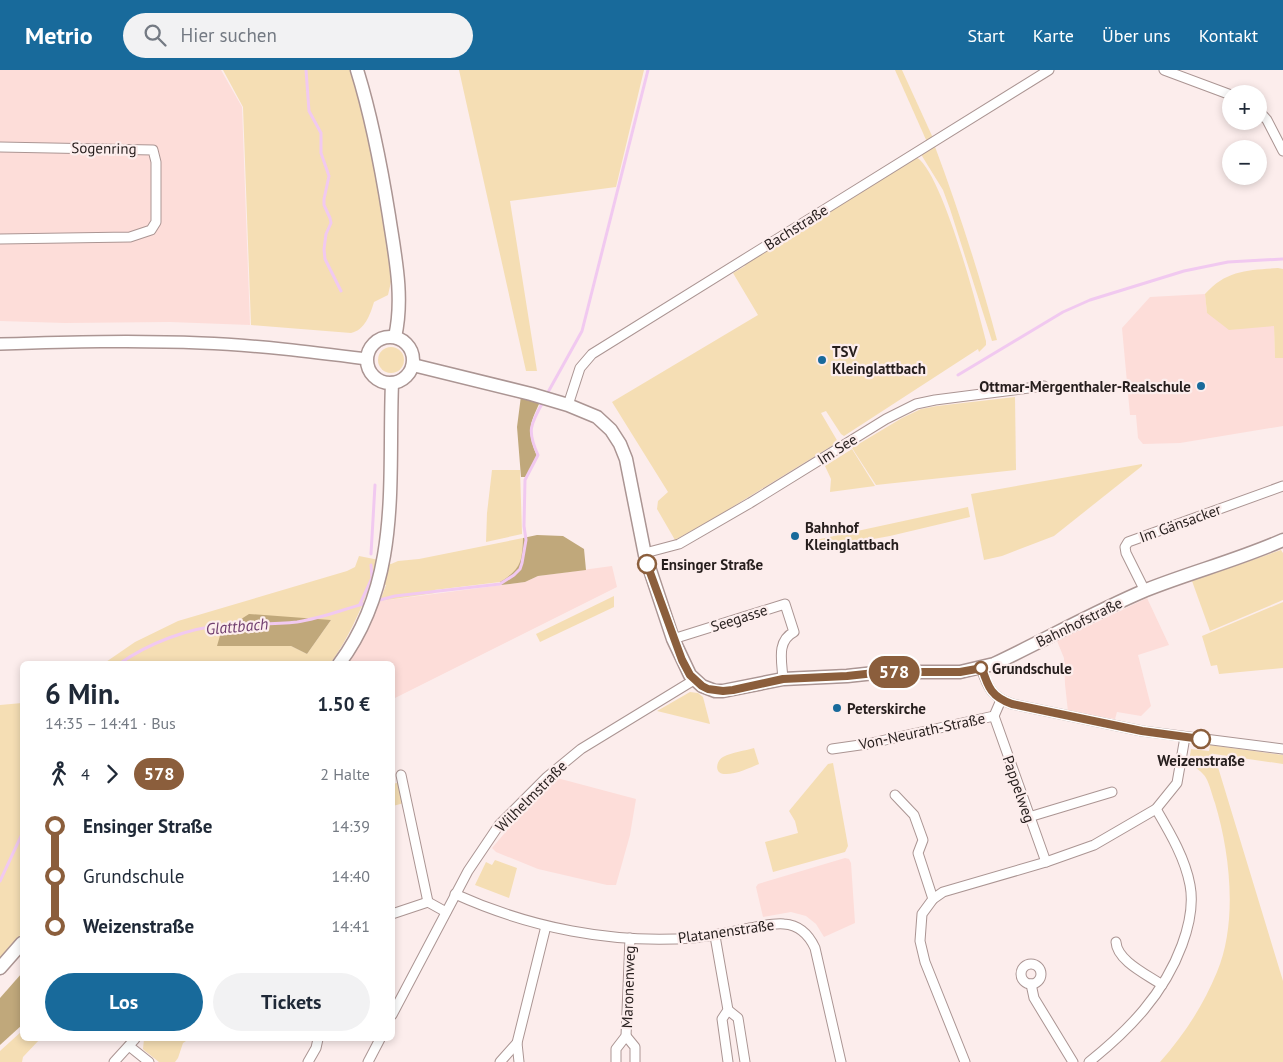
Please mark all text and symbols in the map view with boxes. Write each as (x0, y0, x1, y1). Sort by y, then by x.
search box (123, 13, 473, 58)
text: Metrio (25, 20, 93, 51)
icon: search (141, 21, 169, 49)
text: Hier suchen (181, 23, 277, 47)
text: Start (967, 24, 1005, 47)
text: Karte (1033, 24, 1074, 47)
text: Über uns (1102, 24, 1171, 47)
text: Kontakt (1199, 24, 1258, 47)
map controls (1222, 85, 1267, 185)
button: + (1222, 85, 1267, 130)
street label: Sogenring (71, 138, 137, 158)
button: − (1222, 140, 1267, 185)
street label: Bachstraße (761, 200, 831, 254)
place label: TSV Kleinglattbach (832, 342, 926, 378)
marker: TSV Kleinglattbach (816, 354, 828, 366)
place label: Ottmar-Mergenthaler-Realschule (979, 377, 1191, 396)
marker: Ottmar-Mergenthaler-Realschule (1195, 380, 1207, 392)
street label: Im See (813, 429, 861, 469)
street label: Im Gänsacker (1137, 499, 1223, 547)
place label: Bahnhof Kleinglattbach (805, 518, 899, 554)
marker: Bahnhof Kleinglattbach (789, 530, 801, 542)
marker: Ensinger Straße (637, 554, 657, 574)
place label: Ensinger Straße (661, 555, 764, 574)
street label: Bahnhofstraße (1033, 593, 1125, 651)
street label: Seegasse (708, 600, 770, 636)
water label: Glattbach (205, 613, 269, 639)
line badge: 578 (865, 656, 923, 688)
place label: Grundschule (992, 659, 1072, 678)
text: 578 (879, 660, 909, 683)
marker: Grundschule (974, 661, 988, 675)
text: 6 Min. (45, 675, 120, 712)
text: 1.50 € (317, 692, 370, 716)
place label: Peterskirche (847, 699, 926, 718)
marker: Peterskirche (831, 702, 843, 714)
street label: Von-Neurath-Straße (856, 708, 987, 754)
text: 14:35 – 14:41 · Bus (45, 713, 176, 733)
marker: Weizenstraße (1191, 729, 1211, 749)
place label: Weizenstraße (1157, 751, 1245, 770)
street label: Pappelweg (999, 753, 1039, 825)
street label: Wilhelmstraße (491, 756, 571, 836)
icon: walk (45, 760, 73, 788)
icon: forward (98, 760, 126, 788)
text: 578 (144, 762, 174, 785)
text: 4 (81, 764, 90, 784)
text: 2 Halte (320, 764, 370, 784)
text: Ensinger Straße (83, 814, 213, 838)
text: 14:39 (332, 816, 370, 836)
text: Grundschule (83, 864, 184, 888)
text: 14:40 (332, 866, 370, 886)
text: Weizenstraße (83, 914, 194, 938)
street label: Platanenstraße (677, 915, 775, 947)
text: 14:41 (332, 916, 370, 936)
street label: Maronenweg (617, 945, 639, 1029)
button: Los (45, 973, 203, 1031)
button: Tickets (213, 973, 370, 1031)

